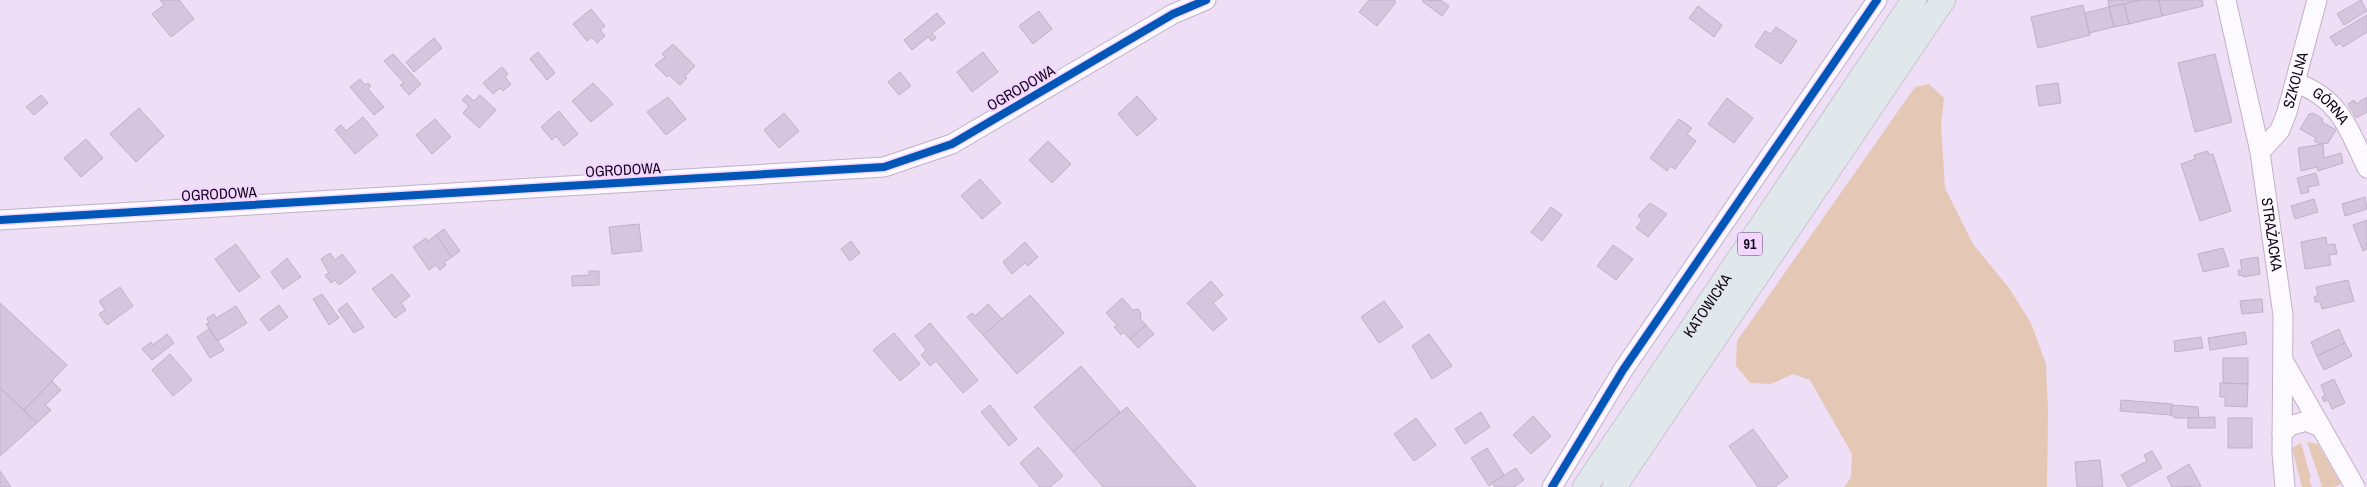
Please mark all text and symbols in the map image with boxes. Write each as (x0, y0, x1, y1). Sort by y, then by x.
street label: SZKOLNA (2277, 49, 2313, 111)
street label: OGRODOWA (983, 59, 1059, 116)
street label: GÓRNA (2308, 82, 2355, 129)
street label: OGRODOWA (585, 157, 662, 182)
street label: OGRODOWA (181, 181, 258, 206)
street label: STRAŻACKA (2257, 196, 2288, 273)
road number: 91 (1738, 232, 1762, 255)
street label: KATOWICKA (1678, 269, 1737, 341)

